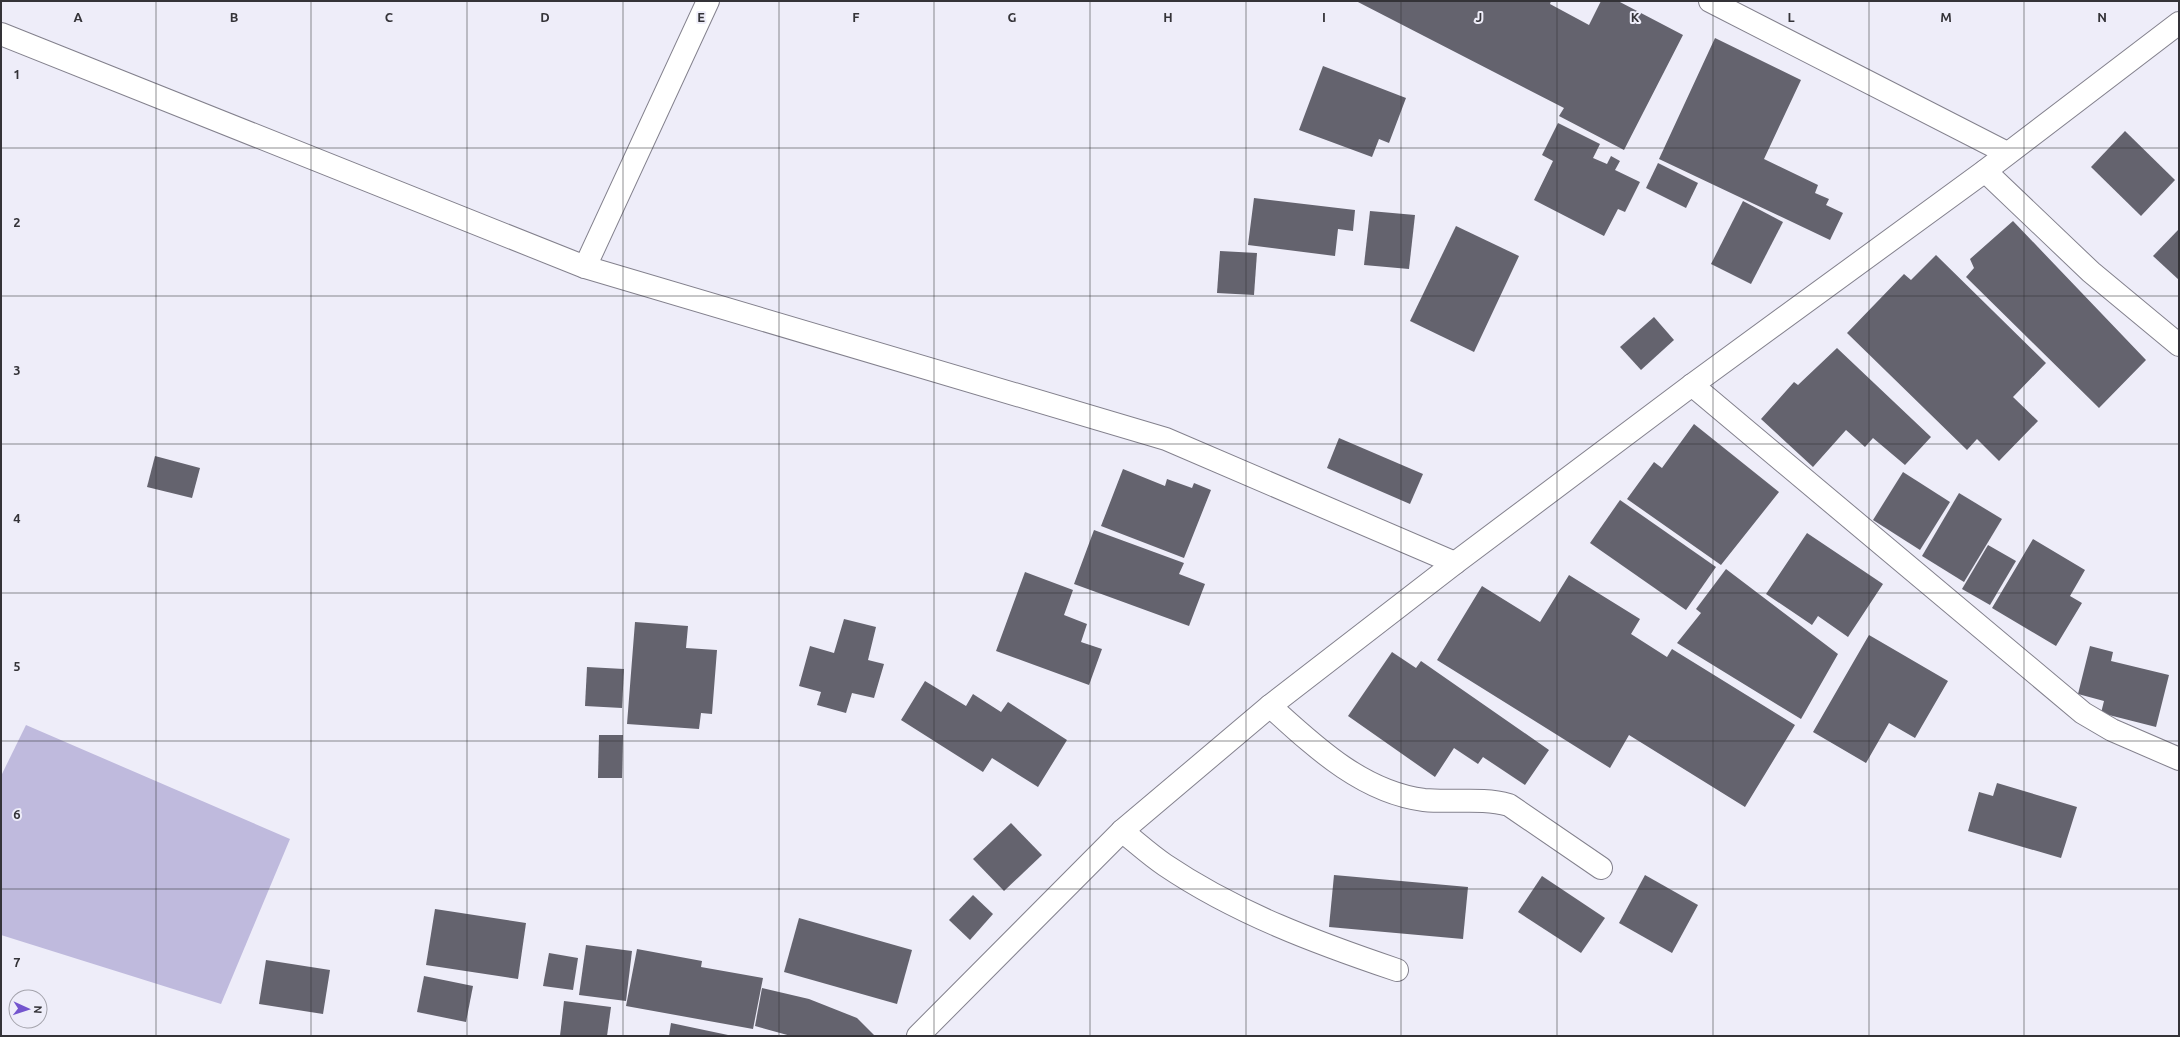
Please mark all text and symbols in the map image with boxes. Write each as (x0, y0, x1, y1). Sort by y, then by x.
text: A (73, 10, 83, 24)
text: B (230, 10, 239, 24)
text: C (385, 10, 394, 24)
text: D (540, 10, 550, 24)
text: E (697, 10, 705, 24)
text: F (852, 10, 860, 24)
text: G (1008, 10, 1017, 24)
text: H (1163, 10, 1173, 24)
text: I (1322, 10, 1326, 24)
text: J (1476, 10, 1482, 24)
text: K (1631, 10, 1640, 24)
text: L (1787, 10, 1795, 24)
text: M (1940, 10, 1952, 24)
text: N (2097, 10, 2107, 24)
text: 1 (13, 67, 21, 81)
text: 2 (13, 215, 21, 229)
text: 3 (13, 363, 21, 377)
text: 4 (13, 511, 21, 525)
text: 5 (13, 659, 21, 673)
text: 6 (13, 807, 21, 821)
text: 7 (13, 955, 21, 969)
north arrow (8, 989, 48, 1029)
text: N (32, 1005, 44, 1014)

